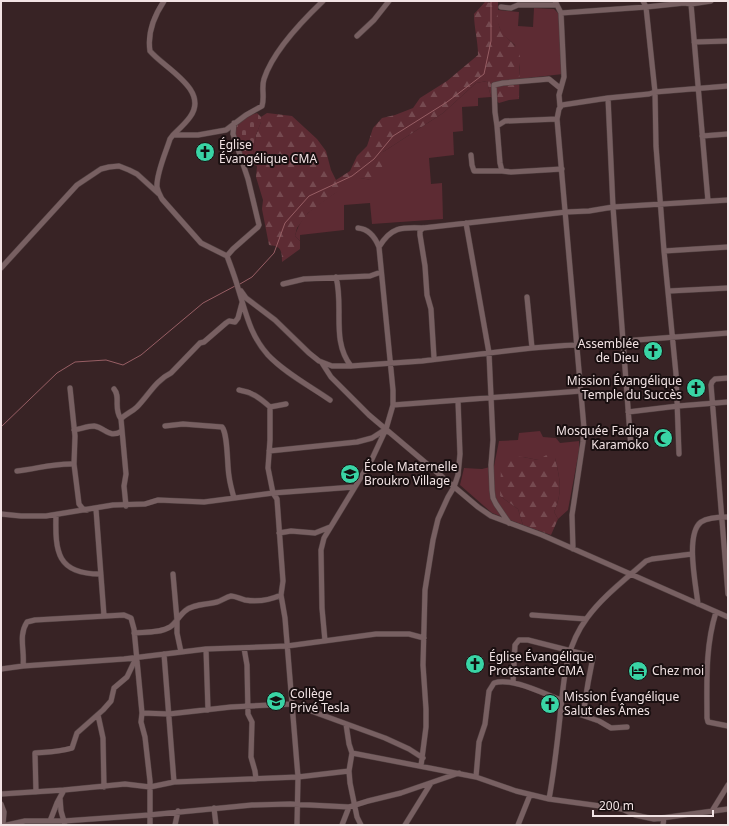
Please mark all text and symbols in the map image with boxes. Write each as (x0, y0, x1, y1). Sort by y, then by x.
place label: Église Évangélique CMA (219, 136, 317, 167)
church icon: Église Évangélique CMA (194, 141, 216, 163)
place label: Assemblée de Dieu (578, 335, 639, 366)
church icon: Assemblée de Dieu (642, 340, 664, 362)
place label: Mission Évangélique Temple du Succès (567, 372, 682, 403)
church icon: Mission Évangélique Temple du Succès (685, 377, 707, 399)
place label: Mosquée Fadiga Karamoko (556, 422, 649, 453)
mosque icon: Mosquée Fadiga Karamoko (652, 427, 674, 449)
place label: École Maternelle Broukro Village (364, 458, 458, 489)
school or university icon: École Maternelle Broukro Village (339, 463, 361, 485)
place label: Église Évangélique Protestante CMA (489, 648, 594, 679)
church icon: Église Évangélique Protestante CMA (464, 653, 486, 675)
hotel icon: Chez moi (627, 660, 649, 682)
place label: Chez moi (652, 662, 704, 679)
place label: Collège Privé Tesla (290, 685, 349, 716)
place label: Mission Évangélique Salut des Âmes (564, 688, 679, 719)
school or university icon: Collège Privé Tesla (265, 690, 287, 712)
church icon: Mission Évangélique Salut des Âmes (539, 693, 561, 715)
scale bar (593, 792, 713, 818)
text: 200 m (599, 797, 634, 814)

